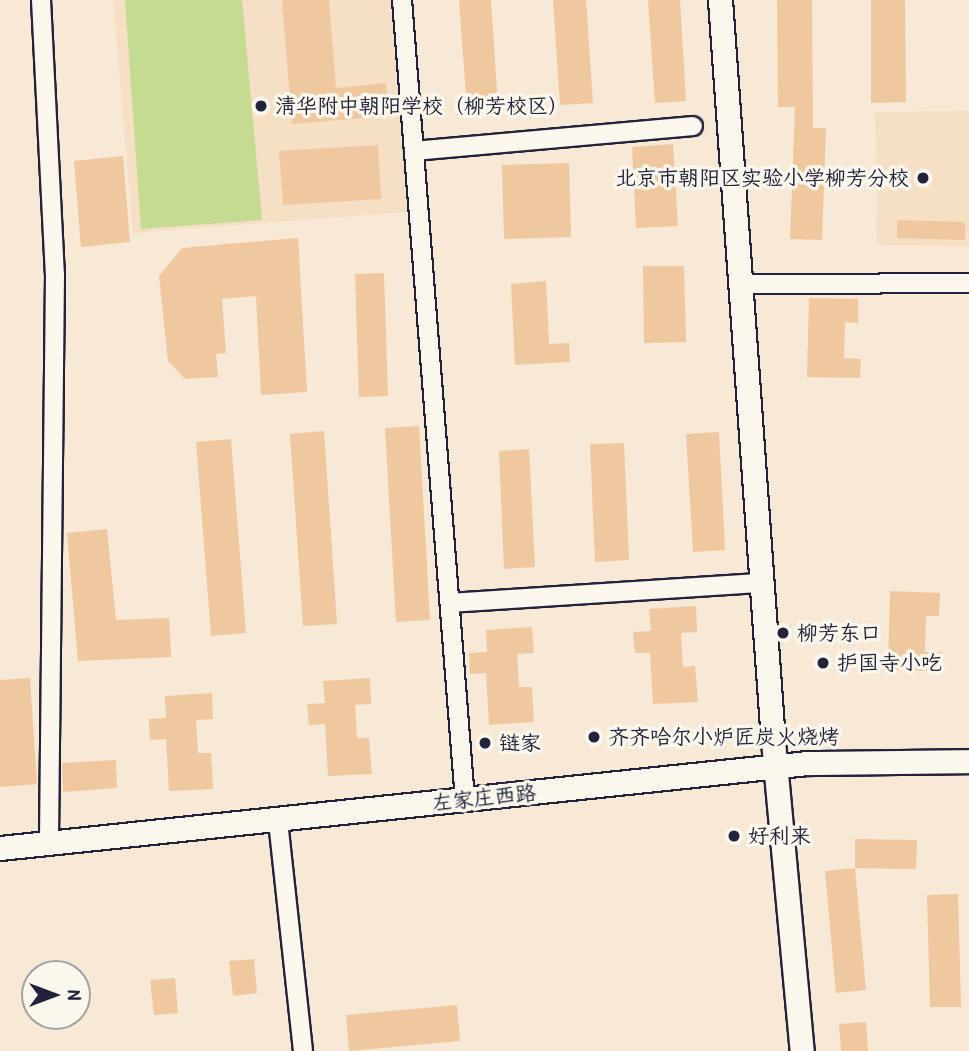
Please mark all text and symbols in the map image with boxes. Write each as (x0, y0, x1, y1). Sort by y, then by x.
place label: 清华附中朝阳学校（柳芳校区） (275, 93, 569, 119)
marker: 清华附中朝阳学校（柳芳校区） (253, 98, 269, 114)
place label: 北京市朝阳区实验小学柳芳分校 (615, 165, 909, 191)
marker: 北京市朝阳区实验小学柳芳分校 (915, 170, 931, 186)
place label: 柳芳东口 (797, 620, 881, 646)
marker: 柳芳东口 (775, 625, 791, 641)
place label: 护国寺小吃 (837, 650, 942, 676)
marker: 护国寺小吃 (815, 655, 831, 671)
place label: 齐齐哈尔小炉匠炭火烧烤 (608, 724, 839, 750)
marker: 齐齐哈尔小炉匠炭火烧烤 (586, 729, 602, 745)
place label: 链家 (499, 730, 541, 756)
marker: 链家 (477, 735, 493, 751)
street label: 左家庄西路 (430, 780, 538, 816)
place label: 好利来 (748, 823, 811, 849)
marker: 好利来 (726, 828, 742, 844)
north arrow (21, 960, 91, 1030)
text: N (62, 990, 88, 1000)

